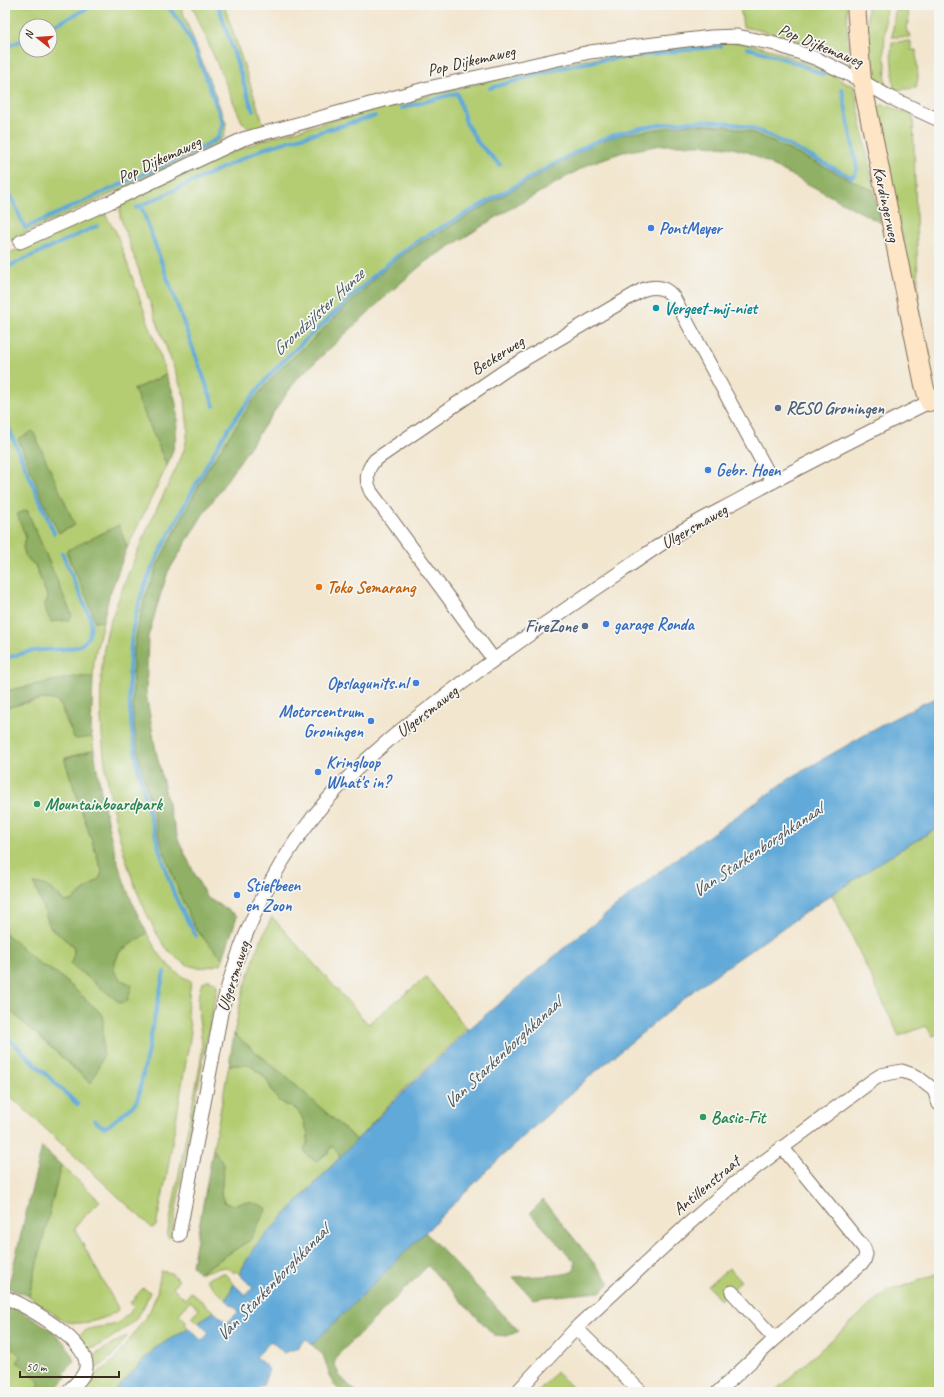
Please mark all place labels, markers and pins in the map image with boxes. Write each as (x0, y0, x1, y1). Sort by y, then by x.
place label: PontMeyer (659, 218, 724, 239)
marker: PontMeyer (646, 223, 656, 233)
place label: Vergeet-mij-niet (664, 298, 759, 319)
marker: Vergeet-mij-niet (651, 303, 661, 313)
place label: RESO Groningen (786, 398, 885, 419)
marker: RESO Groningen (773, 403, 783, 413)
place label: Gebr. Hoen (716, 460, 782, 481)
marker: Gebr. Hoen (703, 465, 713, 475)
place label: Toko Semarang (327, 577, 417, 598)
marker: Toko Semarang (314, 582, 324, 592)
place label: garage Ronda (614, 614, 696, 635)
place label: FireZone (525, 616, 579, 637)
marker: garage Ronda (601, 619, 611, 629)
marker: FireZone (580, 621, 590, 631)
place label: Opslagunits.nl (327, 673, 411, 694)
marker: Opslagunits.nl (411, 678, 421, 688)
place label: Motorcentrum Groningen (279, 701, 364, 742)
marker: Motorcentrum Groningen (366, 716, 376, 726)
place label: Kringloop What's in? (326, 752, 393, 793)
marker: Kringloop What's in? (313, 767, 323, 777)
place label: Mountainboardpark (45, 794, 163, 815)
marker: Mountainboardpark (32, 799, 42, 809)
place label: Stiefbeen en Zoon (245, 875, 301, 916)
marker: Stiefbeen en Zoon (232, 890, 242, 900)
place label: Basic-Fit (711, 1107, 768, 1128)
marker: Basic-Fit (698, 1112, 708, 1122)

